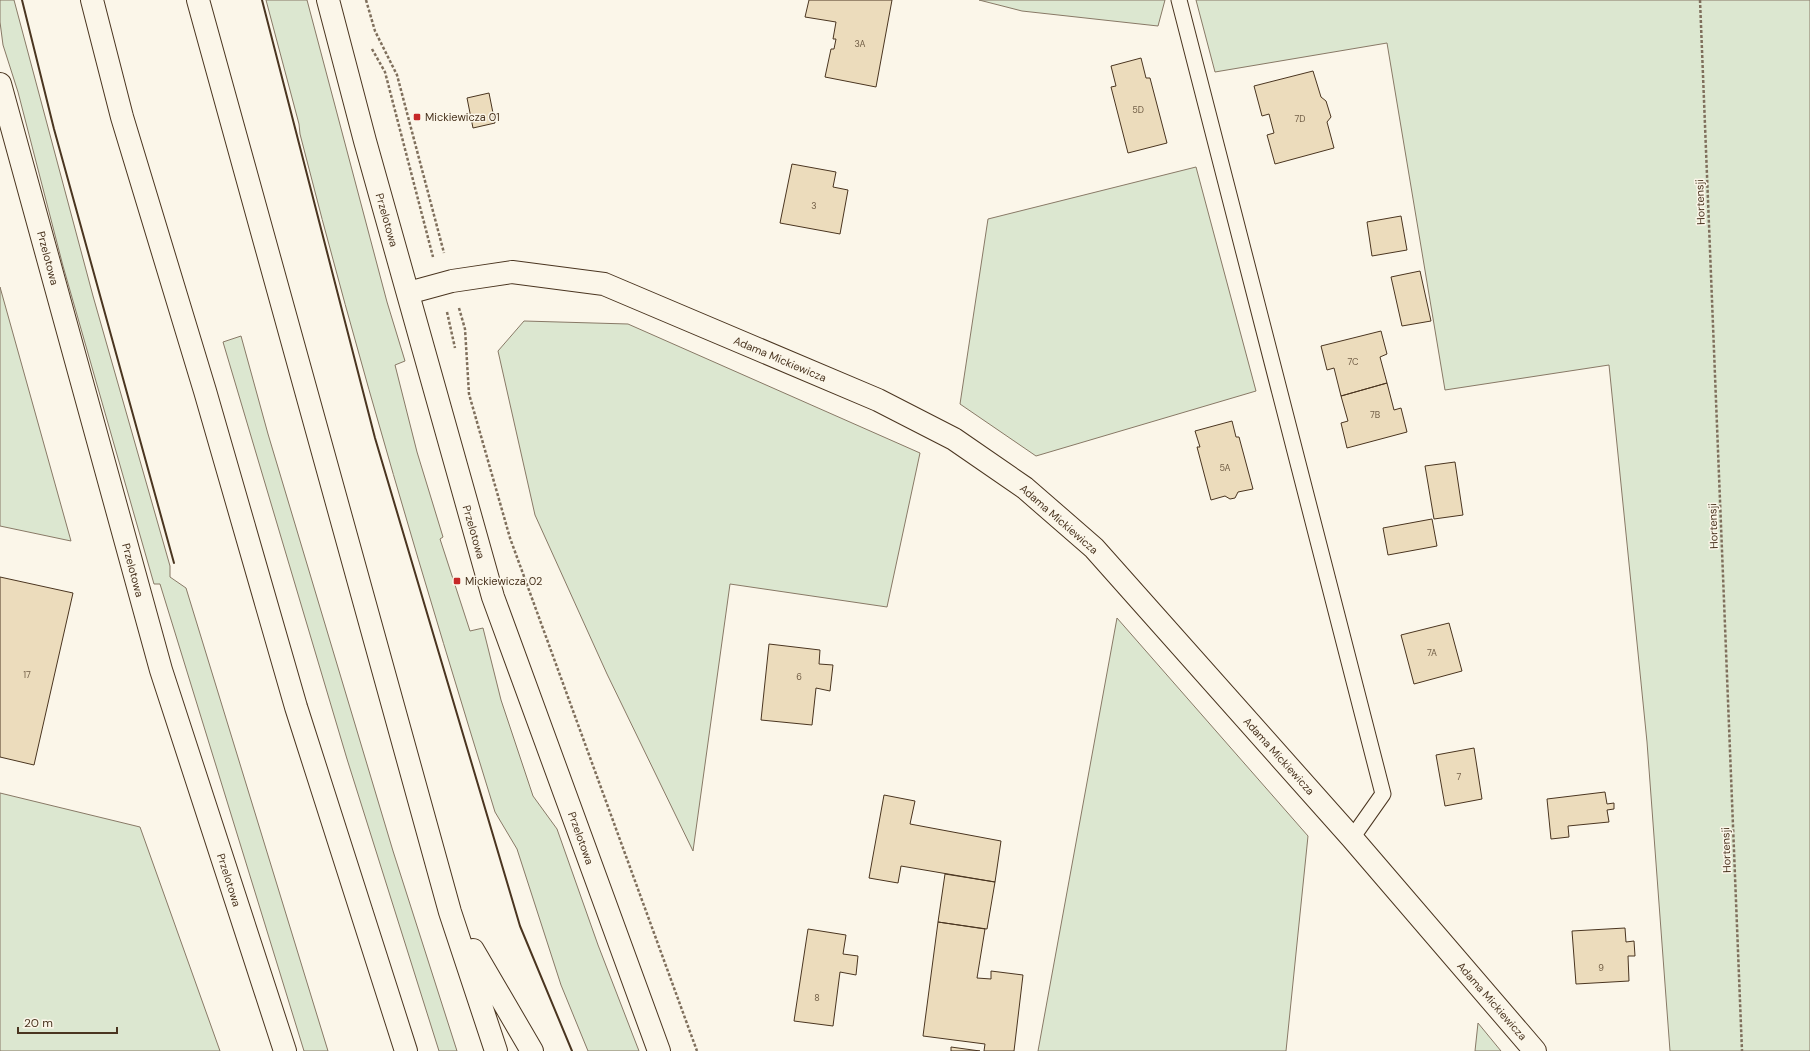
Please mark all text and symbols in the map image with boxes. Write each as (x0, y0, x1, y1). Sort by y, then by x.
house number: 3A (855, 38, 865, 50)
house number: 5D (1132, 104, 1144, 116)
place label: Mickiewicza 01 (425, 110, 500, 124)
marker: Mickiewicza 01 (412, 112, 422, 122)
house number: 7D (1295, 113, 1306, 125)
street label: Hortensji (1692, 179, 1708, 225)
street label: Przelotowa (373, 192, 401, 248)
house number: 3 (811, 200, 817, 212)
street label: Przelotowa (34, 230, 62, 286)
street label: Adama Mickiewicza (732, 333, 828, 385)
house number: 7C (1347, 356, 1359, 368)
house number: 7B (1370, 409, 1380, 421)
house number: 5A (1219, 462, 1231, 474)
street label: Adama Mickiewicza (1017, 481, 1101, 557)
street label: Hortensji (1705, 503, 1721, 549)
street label: Przelotowa (460, 504, 488, 560)
street label: Przelotowa (119, 542, 147, 598)
place label: Mickiewicza 02 (465, 574, 542, 588)
marker: Mickiewicza 02 (452, 576, 462, 586)
house number: 7A (1427, 647, 1437, 659)
house number: 17 (23, 669, 31, 681)
house number: 6 (796, 671, 802, 683)
street label: Adama Mickiewicza (1241, 714, 1317, 798)
house number: 7 (1457, 771, 1462, 783)
street label: Przelotowa (565, 810, 597, 866)
street label: Hortensji (1718, 827, 1734, 873)
street label: Przelotowa (214, 852, 244, 908)
street label: Adama Mickiewicza (1454, 959, 1530, 1043)
house number: 9 (1598, 962, 1604, 974)
house number: 8 (814, 992, 820, 1004)
scale bar (18, 1009, 117, 1035)
text: 20 m (24, 1015, 53, 1031)

